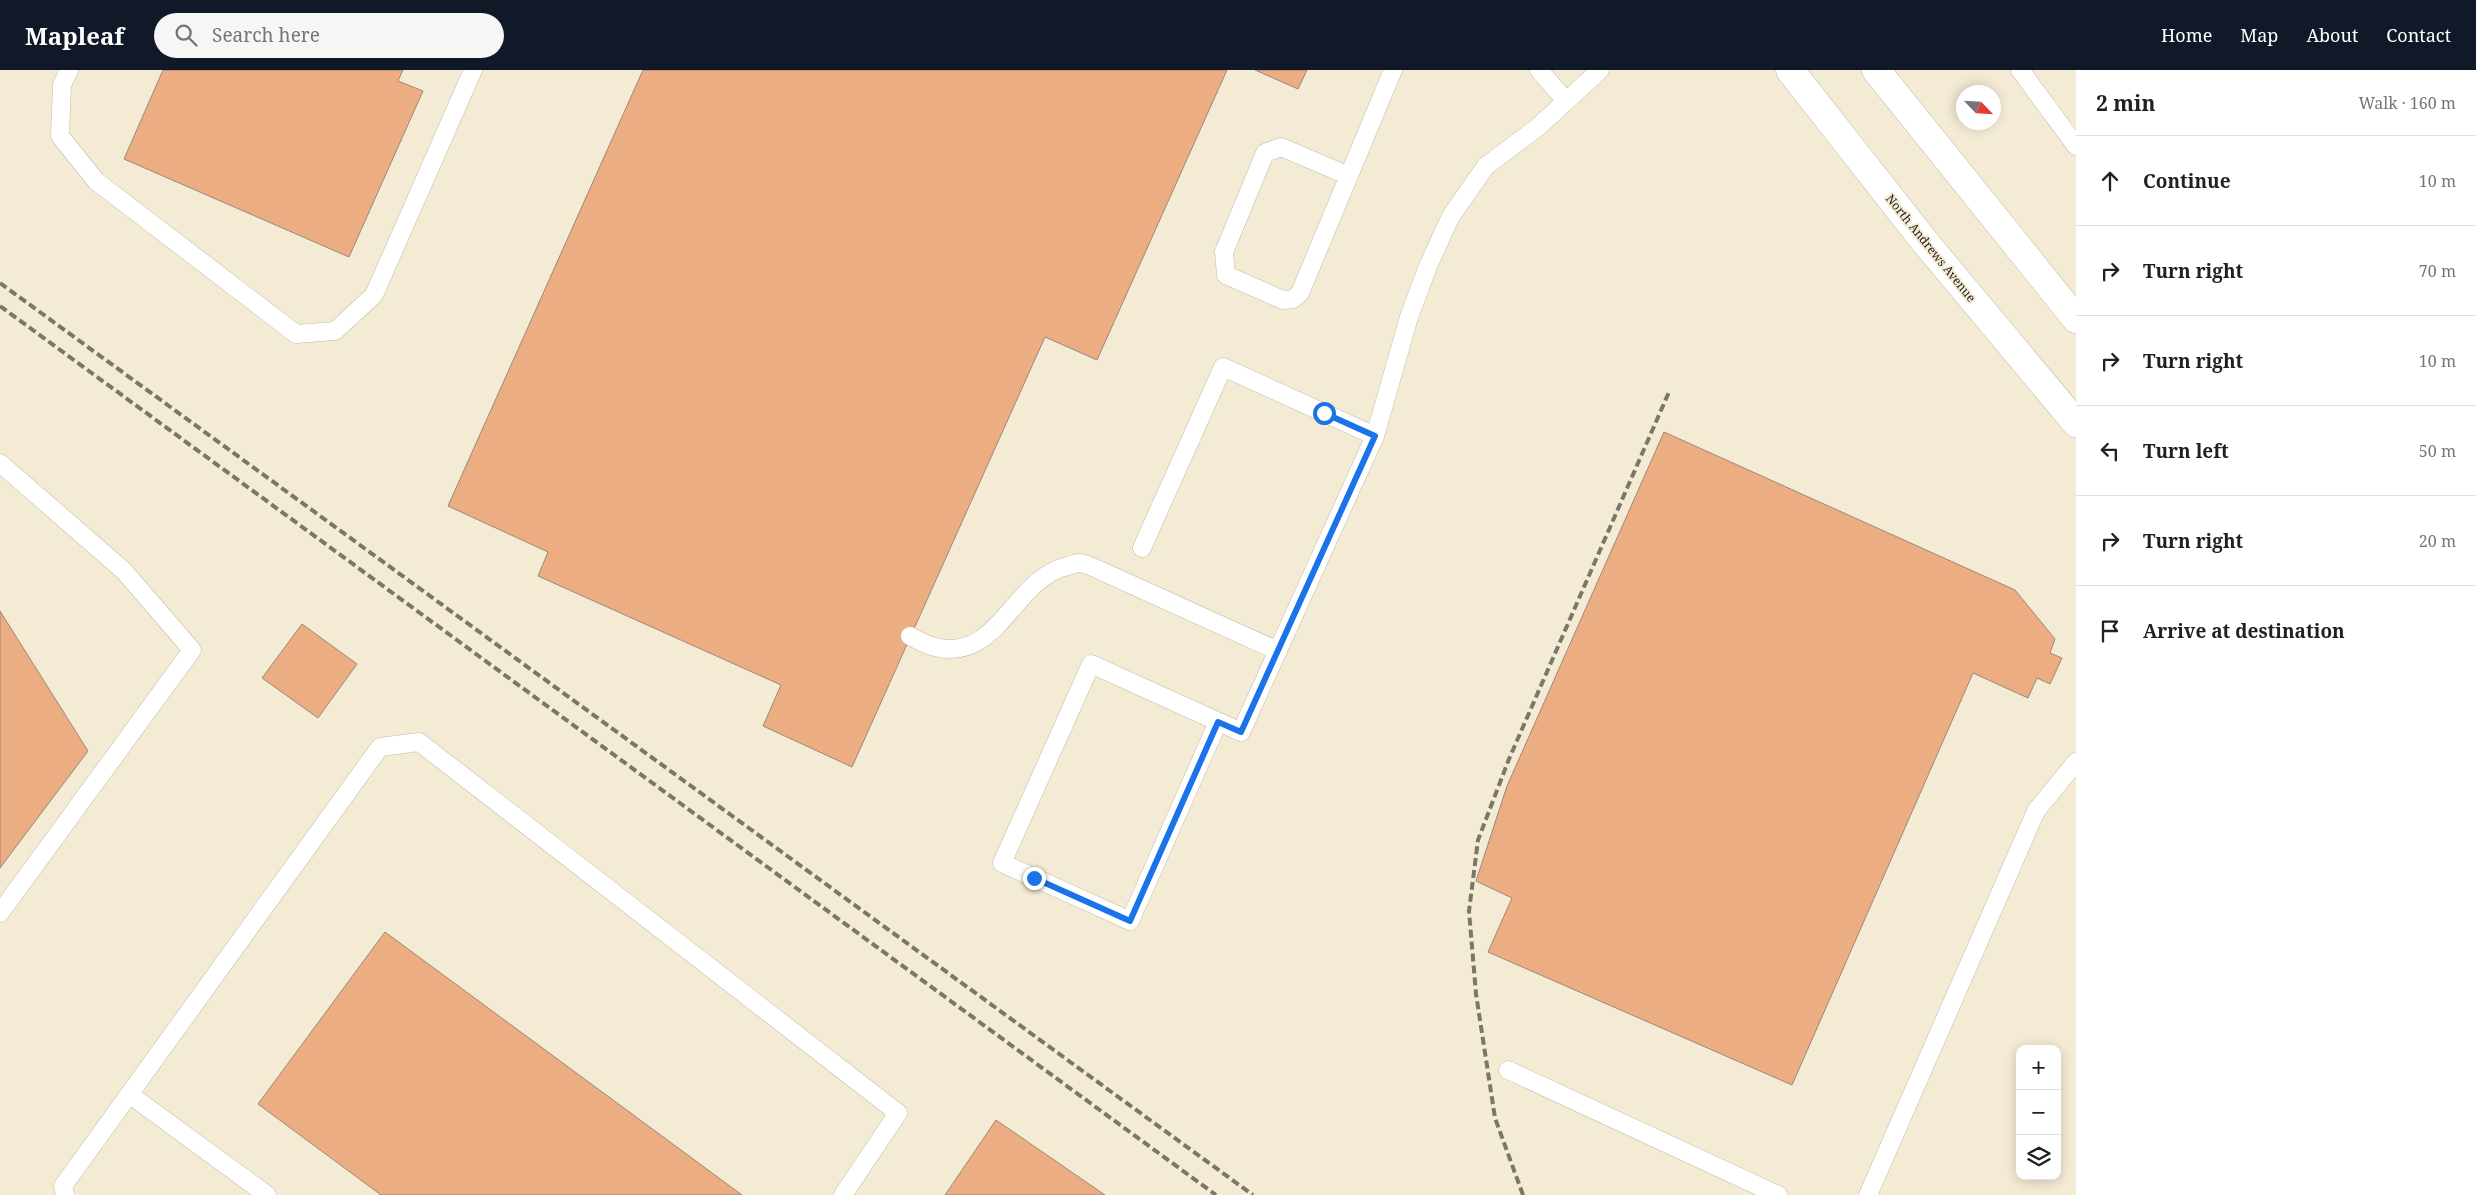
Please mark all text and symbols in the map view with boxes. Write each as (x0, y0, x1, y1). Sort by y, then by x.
search box (154, 13, 504, 58)
text: Mapleaf (25, 19, 124, 52)
icon: search (172, 21, 200, 49)
text: Search here (212, 22, 320, 48)
text: Home (2161, 23, 2212, 47)
text: Map (2240, 23, 2278, 47)
text: About (2306, 23, 2358, 47)
text: Contact (2386, 23, 2451, 47)
north arrow (1956, 85, 2001, 130)
text: 2 min (2096, 89, 2155, 117)
text: Walk · 160 m (2359, 92, 2456, 114)
icon: ahead (2096, 167, 2124, 195)
text: Continue (2143, 168, 2231, 194)
text: 10 m (2419, 170, 2456, 192)
street label: North Andrews Avenue (1882, 191, 1980, 305)
icon: right (2096, 257, 2124, 285)
text: Turn right (2143, 258, 2243, 284)
text: 70 m (2419, 260, 2456, 282)
icon: right (2096, 347, 2124, 375)
text: Turn right (2143, 348, 2243, 374)
text: 10 m (2419, 350, 2456, 372)
route start (1313, 402, 1336, 425)
icon: left (2096, 437, 2124, 465)
text: Turn left (2143, 438, 2229, 464)
text: 50 m (2419, 440, 2456, 462)
icon: right (2096, 527, 2124, 555)
text: Turn right (2143, 528, 2243, 554)
text: 20 m (2419, 530, 2456, 552)
icon: arrive (2096, 617, 2124, 645)
text: Arrive at destination (2143, 618, 2345, 644)
route end (1023, 867, 1046, 890)
map controls (2016, 1045, 2061, 1180)
button: + (2016, 1045, 2061, 1090)
button: − (2016, 1090, 2061, 1135)
button: layers (2016, 1135, 2061, 1180)

